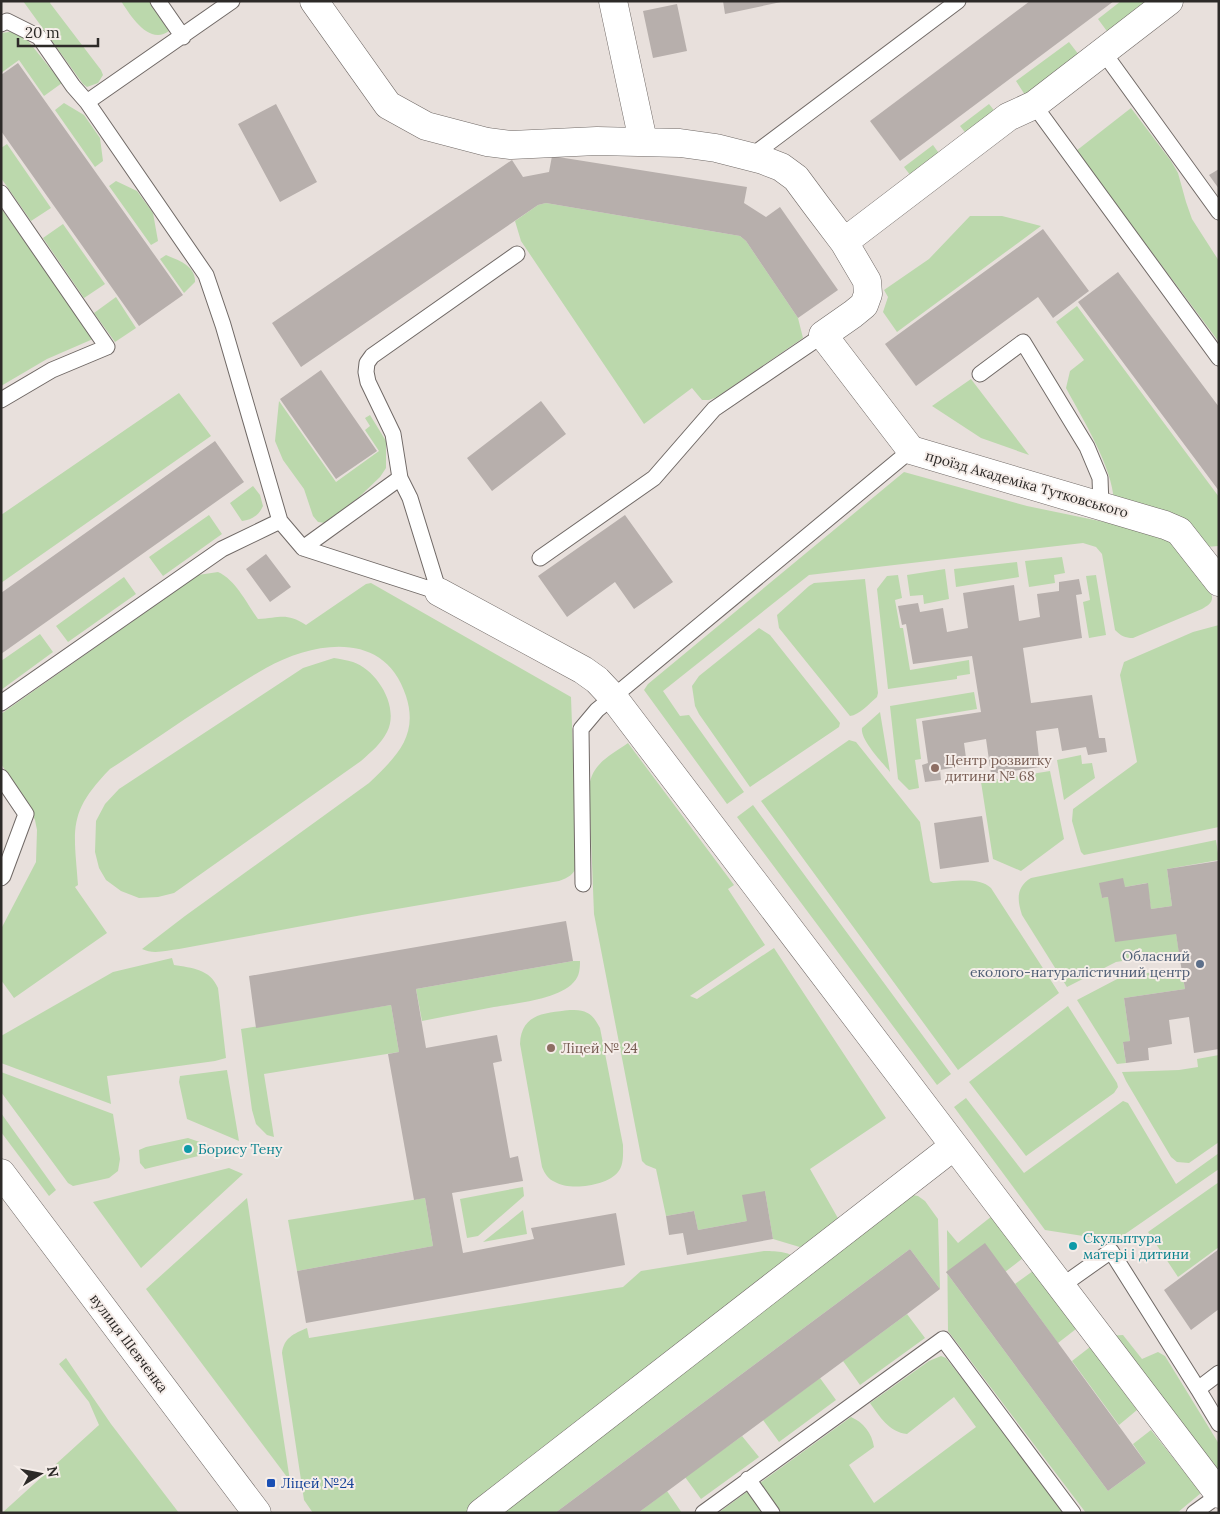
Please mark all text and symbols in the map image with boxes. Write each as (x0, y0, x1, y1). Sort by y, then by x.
scale bar (18, 15, 98, 47)
text: 20 m (25, 23, 60, 42)
street label: проїзд Академіка Тутковського (923, 446, 1131, 522)
place label: Центр розвитку дитини № 68 (945, 751, 1052, 785)
marker: Центр розвитку дитини № 68 (929, 762, 941, 774)
place label: Обласний еколого-натуралістичний центр (970, 947, 1190, 981)
marker: Обласний еколого-натуралістичний центр (1194, 958, 1206, 970)
place label: Ліцей № 24 (561, 1039, 638, 1057)
marker: Ліцей № 24 (545, 1042, 557, 1054)
place label: Борису Тену (198, 1140, 283, 1158)
marker: Борису Тену (182, 1143, 194, 1155)
place label: Скульптура матері і дитини (1083, 1229, 1189, 1263)
marker: Скульптура матері і дитини (1067, 1240, 1079, 1252)
street label: вулиця Шевченка (86, 1290, 172, 1396)
north arrow (15, 1449, 65, 1499)
text: N (43, 1465, 63, 1479)
place label: Ліцей №24 (281, 1474, 355, 1492)
marker: Ліцей №24 (265, 1477, 277, 1489)

